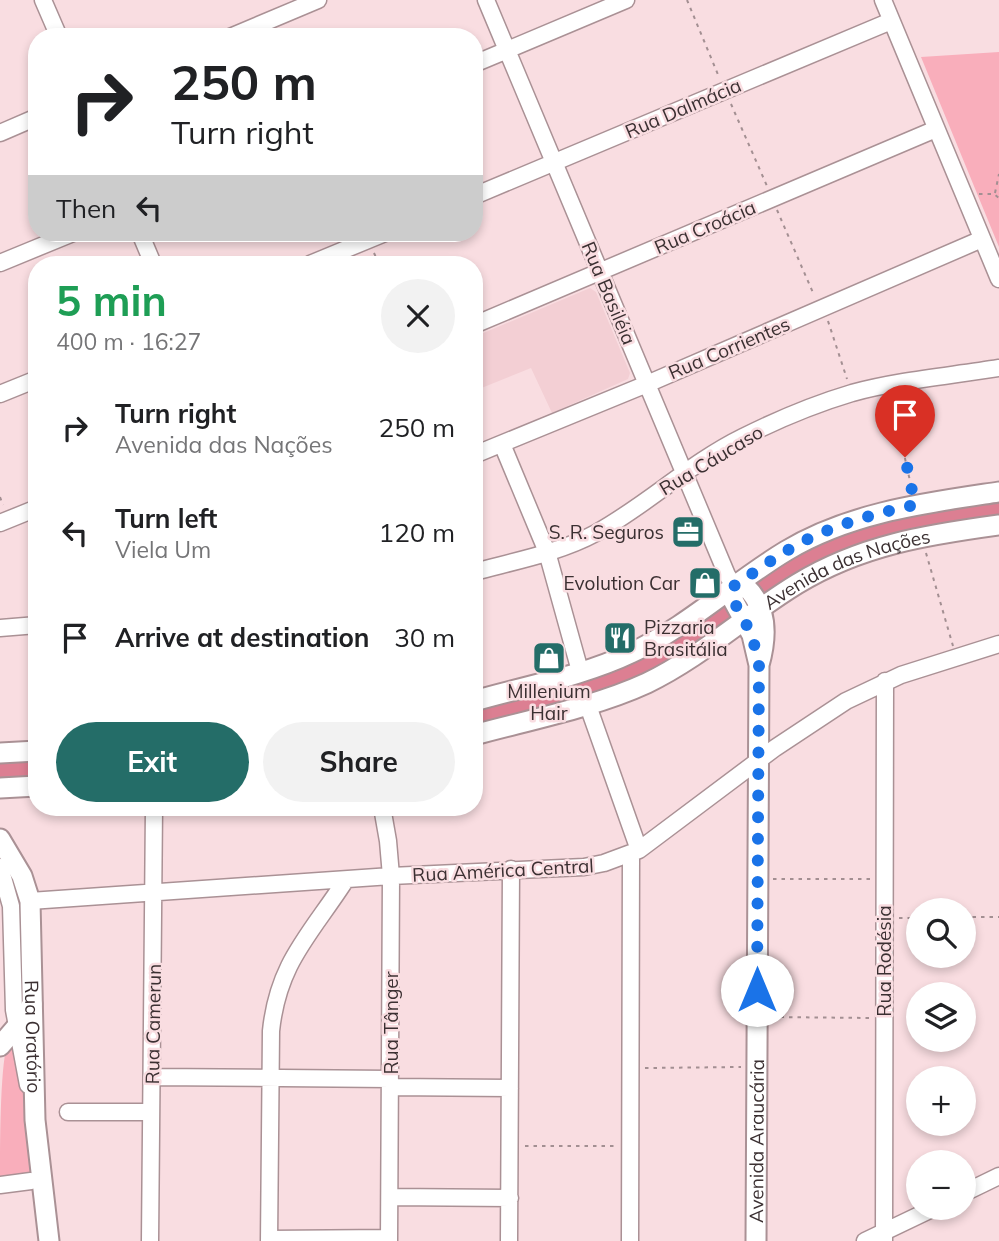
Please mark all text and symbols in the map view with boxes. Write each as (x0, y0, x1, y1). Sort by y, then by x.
text: 250 m (171, 51, 317, 112)
icon: right (56, 56, 147, 147)
street label: Rua Dalmácia (621, 73, 745, 143)
text: Turn right (171, 112, 314, 152)
icon: left (130, 189, 168, 227)
text: Then (56, 192, 116, 225)
street label: Rua Croácia (651, 195, 759, 259)
street label: Rua Basiléia (577, 238, 641, 348)
text: 5 min (56, 274, 167, 327)
button: close (381, 279, 455, 353)
street label: Rua Corrientes (665, 312, 793, 384)
text: 400 m · 16:27 (56, 327, 201, 356)
pin (875, 385, 935, 457)
icon: arrive (886, 396, 924, 434)
text: Turn right (115, 397, 236, 430)
icon: right (56, 409, 94, 447)
text: 250 m (379, 411, 455, 444)
street label: Rua Cáucaso (655, 420, 767, 500)
text: Avenida das Nações (115, 430, 333, 459)
text: Turn left (115, 502, 217, 535)
office icon: S. R. Seguros (669, 513, 707, 551)
icon: left (56, 514, 94, 552)
text: 120 m (379, 516, 455, 549)
place label: S. R. Seguros (549, 520, 664, 544)
street label: Avenida das Nações (759, 524, 932, 615)
text: Viela Um (115, 535, 211, 564)
shop icon: Evolution Car (686, 564, 724, 602)
place label: Evolution Car (564, 571, 680, 595)
place label: Pizzaria Brasitália (644, 615, 728, 661)
icon: arrive (56, 619, 94, 657)
restaurant icon: Pizzaria Brasitália (601, 619, 639, 657)
text: Arrive at destination (115, 621, 370, 654)
text: 30 m (394, 621, 455, 654)
shop icon: Millenium Hair (530, 639, 568, 677)
place label: Millenium Hair (507, 679, 591, 725)
button: Exit (56, 722, 249, 802)
button: Share (263, 722, 455, 802)
street label: Rua América Central (412, 853, 594, 887)
map controls (906, 898, 976, 1220)
button: search (906, 898, 976, 968)
street label: Rua Rodésia (872, 905, 896, 1017)
position arrow (720, 953, 794, 1027)
street label: Rua Camerun (140, 964, 166, 1084)
street label: Rua Tânger (379, 971, 403, 1075)
street label: Rua Oratório (20, 980, 46, 1093)
button: layers (906, 982, 976, 1052)
street label: Avenida Araucária (744, 1059, 769, 1223)
button: + (906, 1066, 976, 1136)
button: − (906, 1150, 976, 1220)

